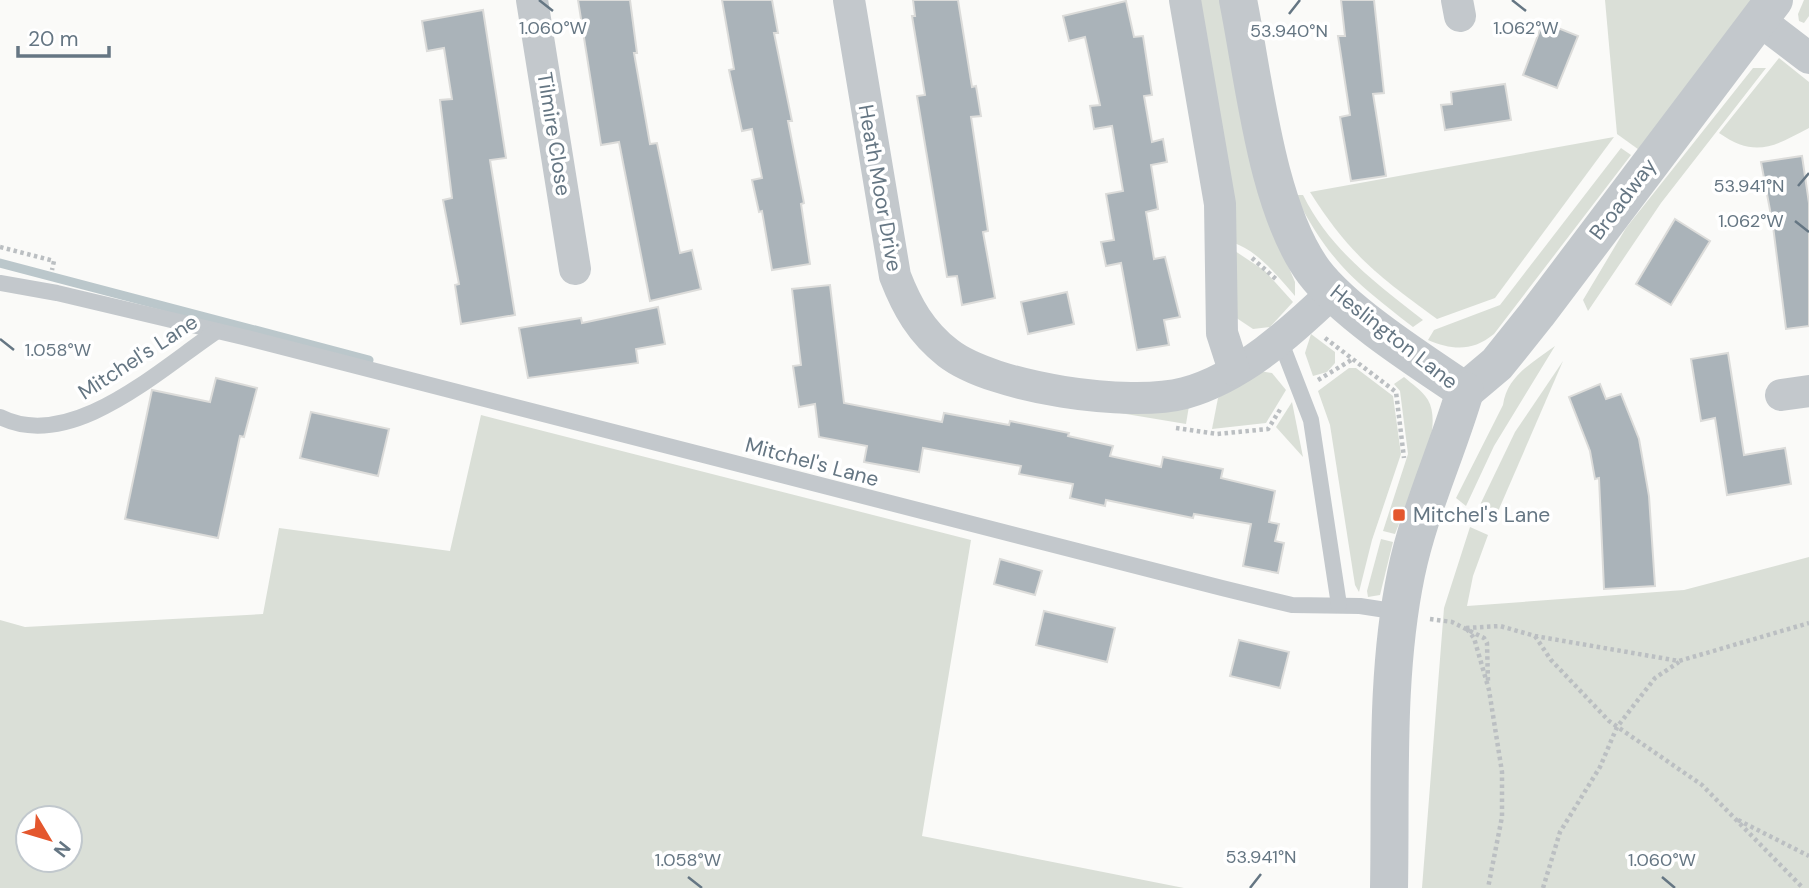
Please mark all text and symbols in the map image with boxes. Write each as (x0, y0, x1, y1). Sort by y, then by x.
scale bar (18, 14, 108, 58)
text: 1.060°W (519, 16, 587, 40)
text: 1.062°W (1493, 16, 1559, 40)
text: 53.940°N (1250, 19, 1328, 43)
text: 20 m (28, 25, 79, 53)
street label: Tilmire Close (530, 70, 578, 198)
street label: Heath Moor Drive (852, 102, 908, 274)
street label: Broadway (1583, 152, 1663, 246)
text: 53.941°N (1713, 174, 1785, 198)
text: 1.062°W (1718, 209, 1784, 233)
street label: Heslington Lane (1324, 278, 1464, 396)
street label: Mitchel's Lane (73, 308, 203, 406)
text: 1.058°W (25, 338, 91, 362)
street label: Mitchel's Lane (742, 431, 882, 493)
place label: Mitchel's Lane (1413, 501, 1550, 529)
marker: Mitchel's Lane (1391, 507, 1407, 523)
north arrow (14, 804, 84, 874)
text: N (48, 836, 76, 862)
text: 53.941°N (1225, 845, 1297, 869)
text: 1.058°W (655, 848, 721, 872)
text: 1.060°W (1628, 848, 1696, 872)

